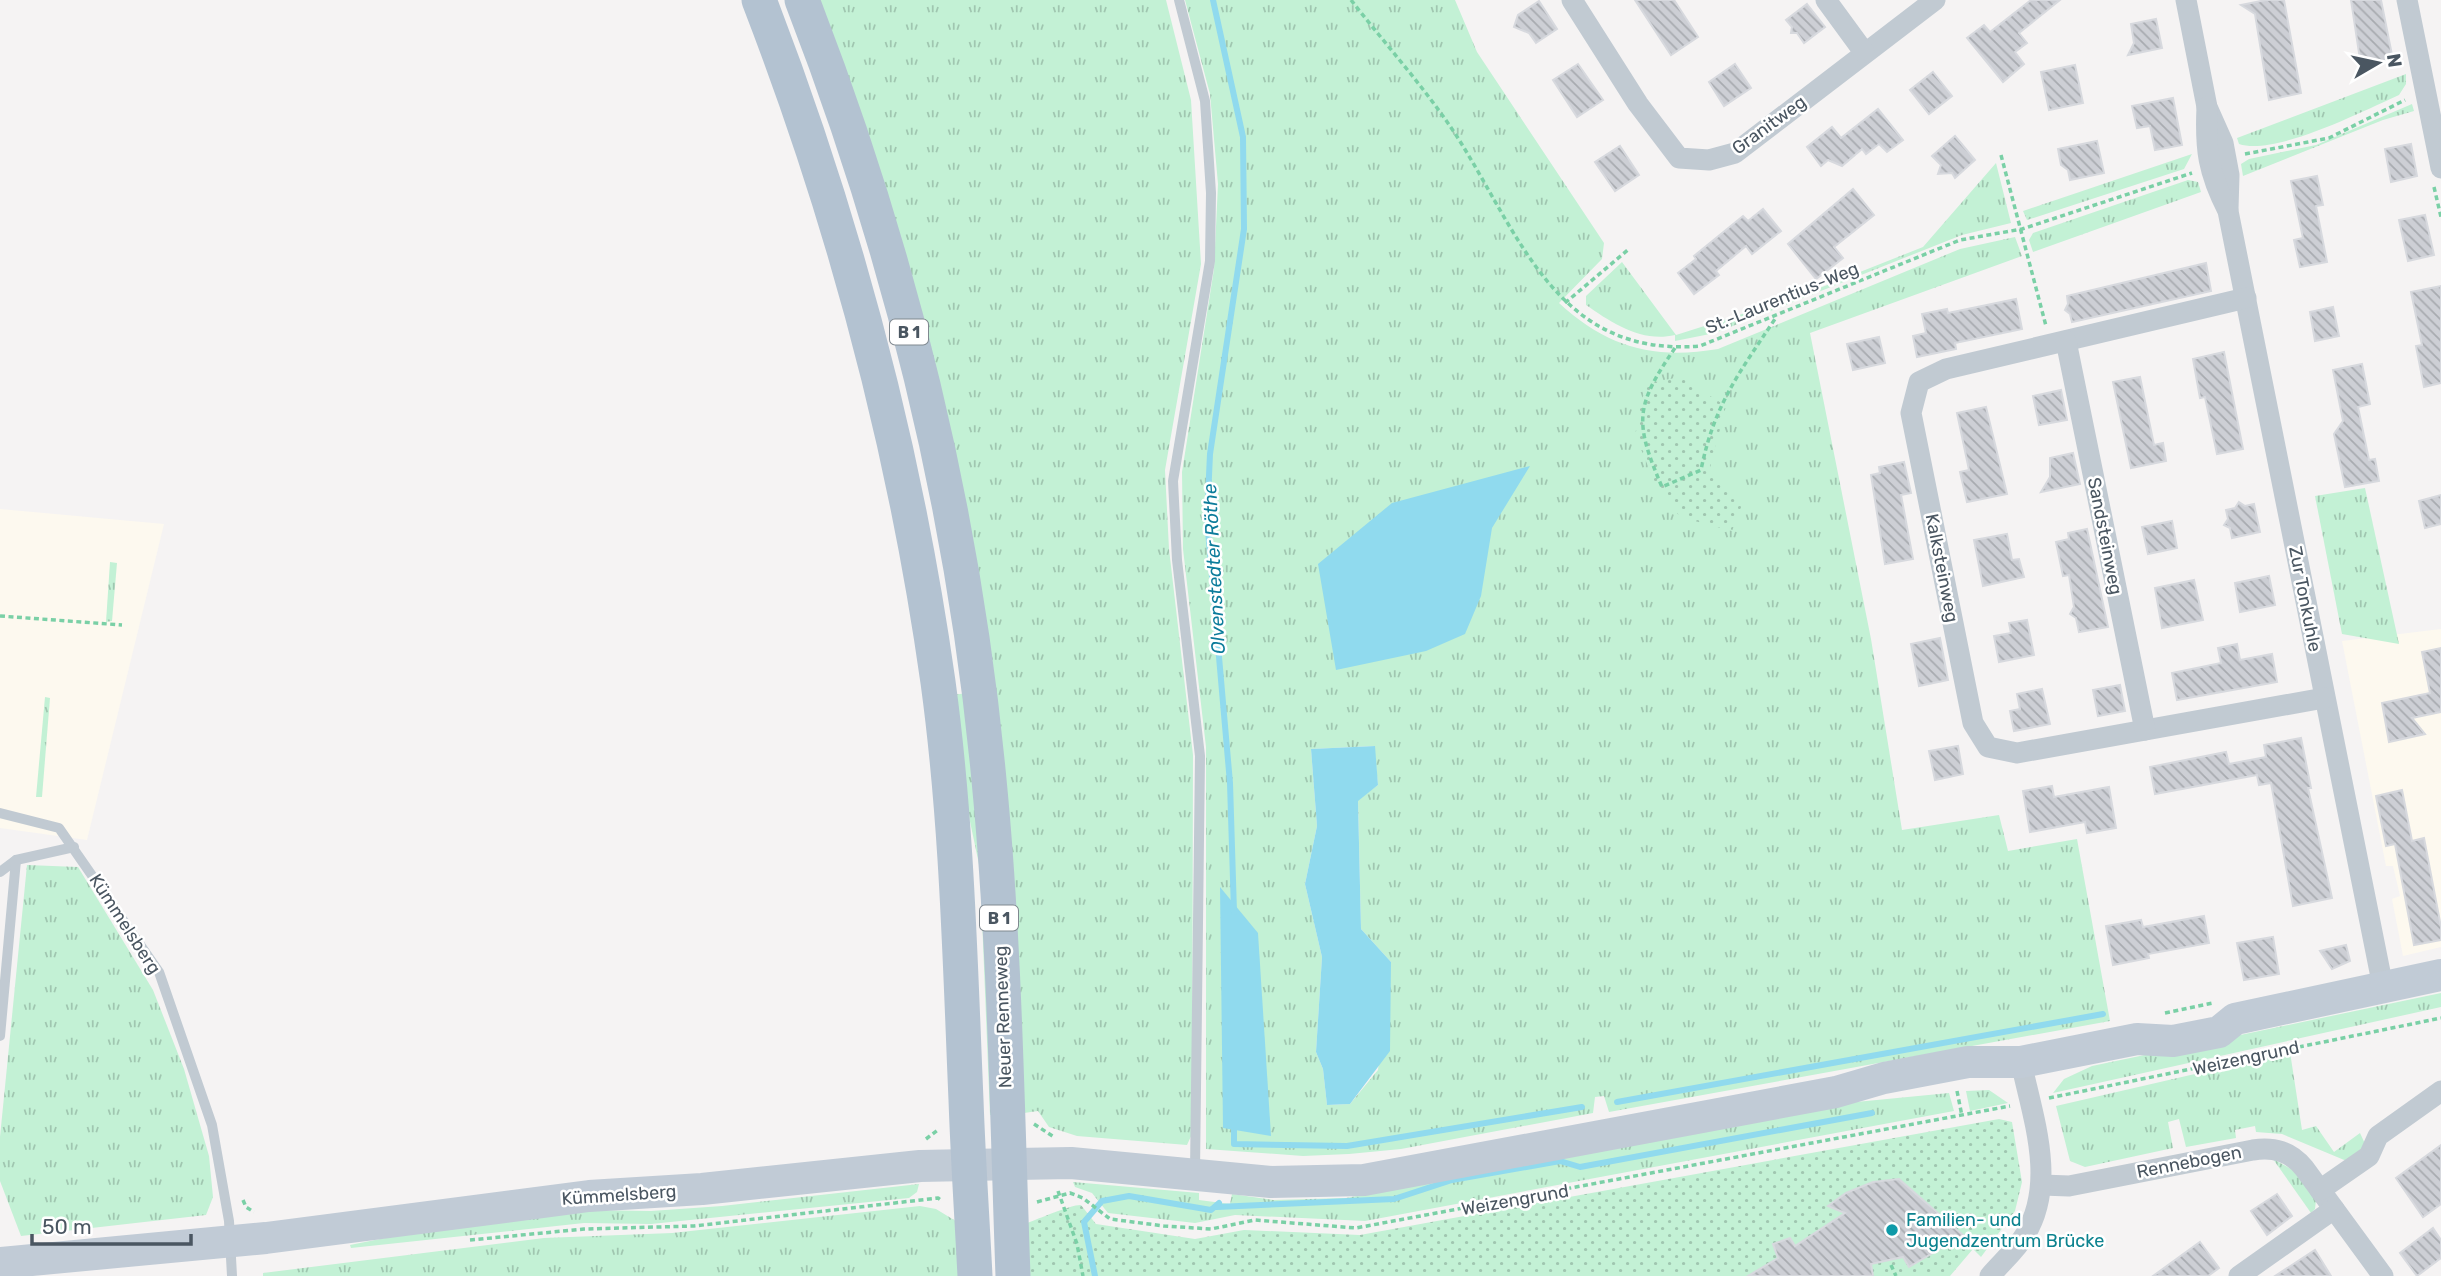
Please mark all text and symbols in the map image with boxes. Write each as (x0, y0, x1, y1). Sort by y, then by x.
north arrow (2343, 28, 2413, 98)
text: N (2382, 52, 2407, 69)
street label: Granitweg (1728, 91, 1810, 159)
street label: St.-Laurentius-Weg (1702, 257, 1862, 339)
road number: B 1 (890, 320, 928, 344)
street label: Sandsteinweg (2083, 475, 2127, 597)
water label: Olvenstedter Röthe (1198, 483, 1230, 655)
street label: Kalksteinweg (1921, 512, 1963, 624)
street label: Zur Tonkuhle (2284, 544, 2326, 654)
street label: Kümmelsberg (84, 870, 166, 978)
road number: B 1 (980, 906, 1018, 930)
street label: Neuer Renneweg (990, 945, 1016, 1089)
street label: Weizengrund (2191, 1036, 2301, 1080)
street label: Rennebogen (2135, 1141, 2243, 1183)
street label: Kümmelsberg (561, 1180, 677, 1210)
street label: Weizengrund (1460, 1180, 1570, 1220)
scale bar (32, 1202, 191, 1246)
place label: Familien- und Jugendzentrum Brücke (1906, 1209, 2104, 1252)
text: 50 m (42, 1214, 92, 1239)
marker: Familien- und Jugendzentrum Brücke (1884, 1222, 1900, 1238)

